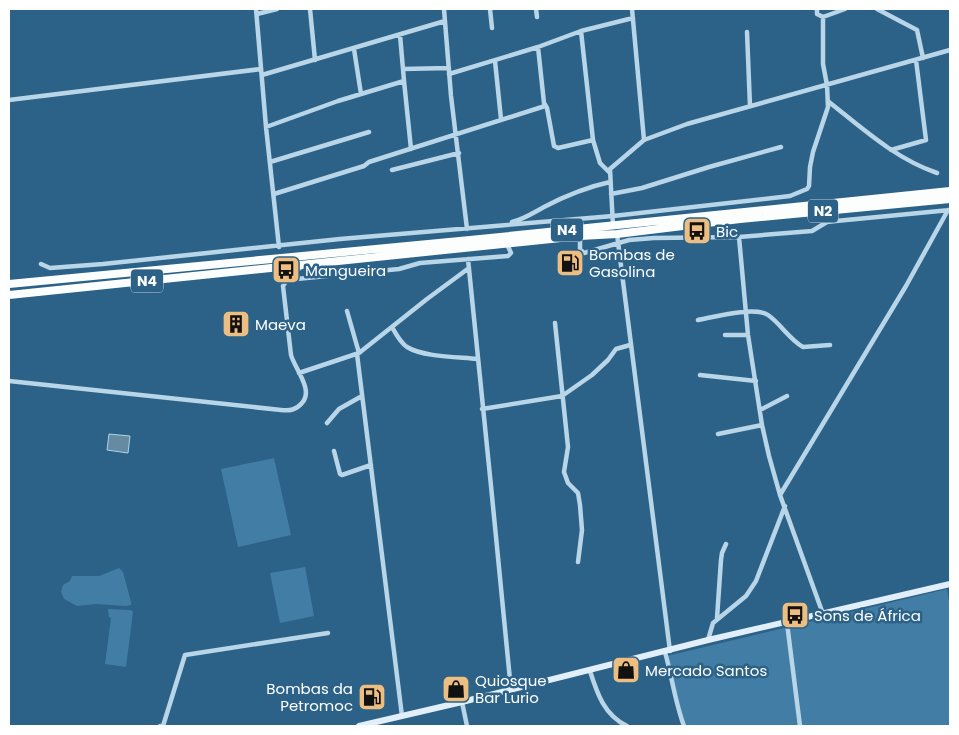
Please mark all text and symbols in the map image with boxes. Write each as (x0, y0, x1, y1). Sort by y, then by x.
road number: N2 (808, 200, 838, 222)
bus stop icon: Bic (682, 216, 712, 246)
road number: N4 (551, 218, 583, 242)
place label: Bic (716, 221, 738, 242)
place label: Bombas de Gasolina (589, 244, 675, 282)
fuel station icon: Bombas de Gasolina (555, 248, 585, 278)
bus stop icon: Mangueira (271, 255, 301, 285)
place label: Mangueira (305, 260, 386, 281)
road number: N4 (131, 270, 163, 292)
building icon: Maeva (221, 309, 251, 339)
place label: Maeva (255, 314, 306, 335)
bus stop icon: Sons de África (780, 600, 810, 630)
place label: Sons de África (814, 605, 921, 626)
shop icon: Mercado Santos (611, 655, 641, 685)
place label: Mercado Santos (645, 660, 767, 681)
place label: Quiosque Bar Lurio (475, 670, 547, 708)
shop icon: Quiosque Bar Lurio (441, 674, 471, 704)
place label: Bombas da Petromoc (266, 678, 353, 716)
fuel station icon: Bombas da Petromoc (357, 682, 387, 712)

